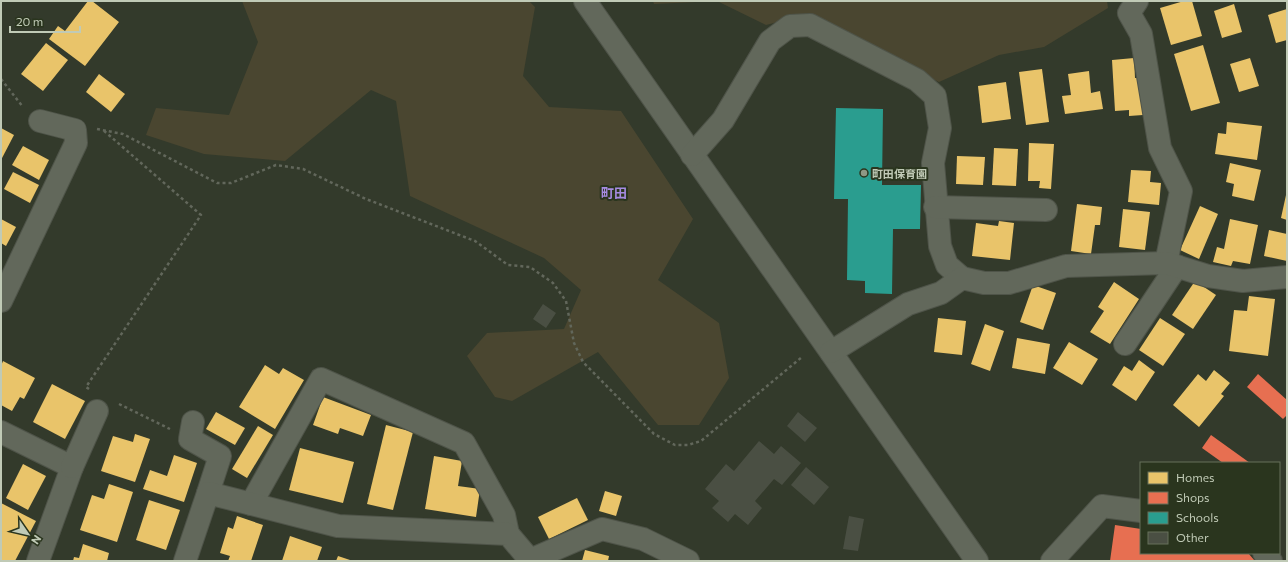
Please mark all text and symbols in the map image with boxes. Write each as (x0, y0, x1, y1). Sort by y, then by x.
scale bar (10, 8, 80, 34)
text: 20 m (16, 14, 43, 28)
place label: 町田保育園 (872, 167, 927, 180)
marker: 町田保育園 (859, 168, 869, 178)
district label: 町田 (601, 185, 627, 201)
legend (1140, 462, 1280, 554)
text: Homes (1176, 470, 1214, 484)
text: Shops (1176, 490, 1210, 504)
text: Schools (1176, 510, 1219, 524)
north arrow (8, 514, 48, 554)
text: Other (1176, 530, 1209, 544)
text: N (29, 533, 44, 547)

